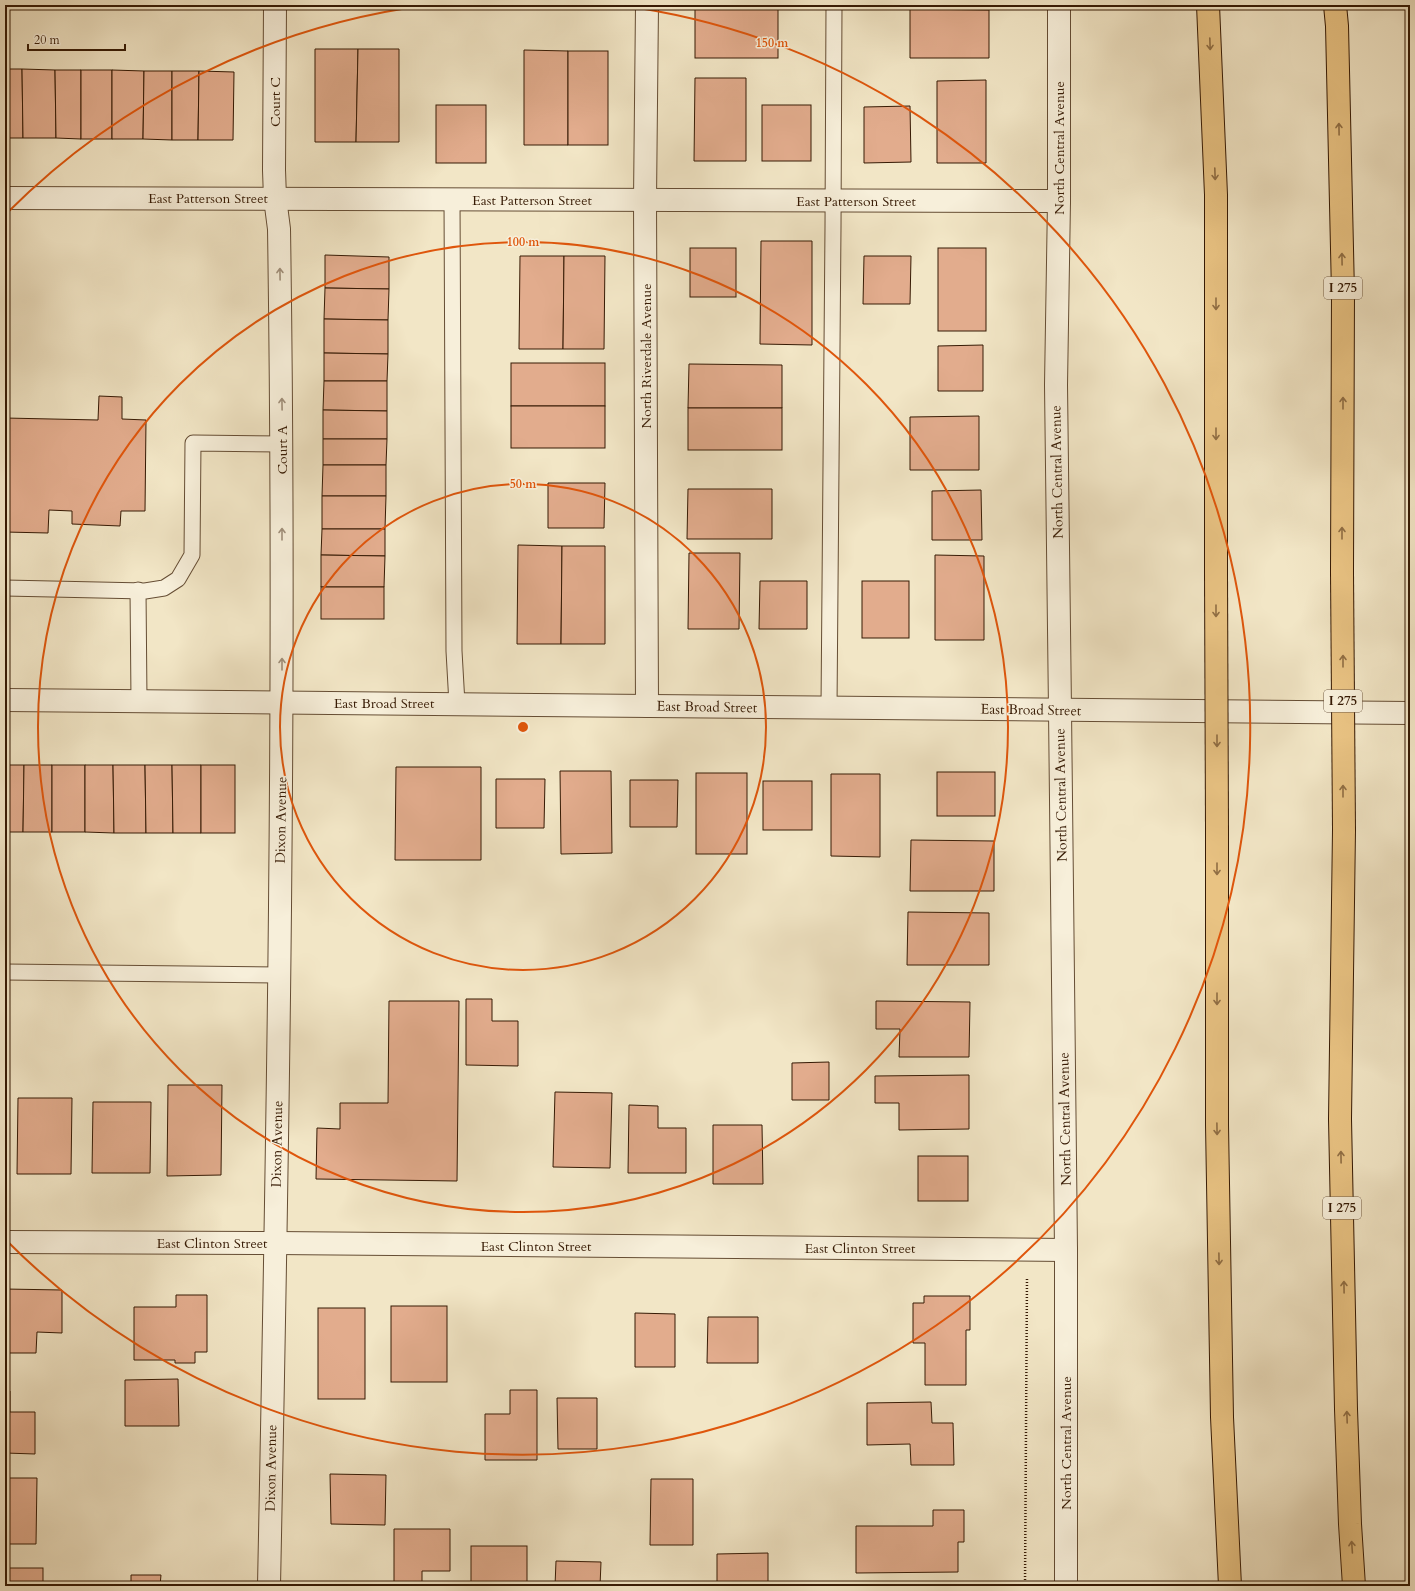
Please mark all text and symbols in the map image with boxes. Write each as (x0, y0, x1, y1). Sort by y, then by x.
scale bar (28, 26, 125, 52)
text: 20 m (34, 32, 61, 48)
text: 150 m (756, 35, 789, 51)
one-way arrow (1206, 37, 1213, 50)
street label: Court C (266, 77, 285, 127)
street label: North Central Avenue (1050, 81, 1069, 215)
one-way arrow (1335, 123, 1343, 136)
one-way arrow (1212, 167, 1219, 180)
street label: East Patterson Street (148, 189, 268, 208)
street label: East Patterson Street (472, 191, 592, 210)
street label: East Patterson Street (796, 192, 916, 211)
text: 100 m (507, 234, 540, 250)
one-way arrow (1339, 253, 1346, 266)
one-way arrow (276, 268, 284, 281)
road number: I 275 (1324, 277, 1362, 299)
street label: North Riverdale Avenue (637, 283, 656, 429)
one-way arrow (1212, 297, 1220, 310)
one-way arrow (1339, 397, 1347, 410)
one-way arrow (278, 398, 286, 411)
street label: North Central Avenue (1046, 405, 1068, 539)
street label: Court A (273, 425, 292, 475)
one-way arrow (1212, 427, 1220, 440)
text: 50 m (510, 476, 537, 492)
one-way arrow (1338, 527, 1346, 540)
one-way arrow (278, 528, 286, 541)
one-way arrow (1212, 604, 1220, 617)
one-way arrow (1339, 655, 1347, 668)
one-way arrow (278, 658, 286, 671)
road number: I 275 (1324, 690, 1362, 712)
street label: East Broad Street (334, 694, 435, 713)
street label: East Broad Street (656, 697, 758, 717)
street label: East Broad Street (980, 700, 1082, 720)
centre of rings (516, 720, 530, 734)
street label: North Central Avenue (1050, 728, 1072, 862)
one-way arrow (1213, 734, 1220, 747)
street label: Dixon Avenue (271, 776, 291, 864)
one-way arrow (1339, 785, 1347, 798)
one-way arrow (1213, 862, 1221, 875)
one-way arrow (1213, 992, 1221, 1005)
street label: North Central Avenue (1054, 1052, 1076, 1186)
street label: Dixon Avenue (267, 1100, 287, 1188)
one-way arrow (1213, 1122, 1221, 1135)
one-way arrow (1337, 1151, 1345, 1164)
road number: I 275 (1323, 1197, 1361, 1219)
street label: East Clinton Street (156, 1234, 268, 1253)
street label: East Clinton Street (480, 1237, 592, 1256)
street label: East Clinton Street (804, 1239, 916, 1258)
one-way arrow (1215, 1252, 1223, 1265)
one-way arrow (1340, 1281, 1348, 1294)
street label: North Central Avenue (1057, 1376, 1076, 1510)
one-way arrow (1343, 1411, 1351, 1424)
street label: Dixon Avenue (261, 1424, 281, 1512)
one-way arrow (1348, 1541, 1355, 1554)

